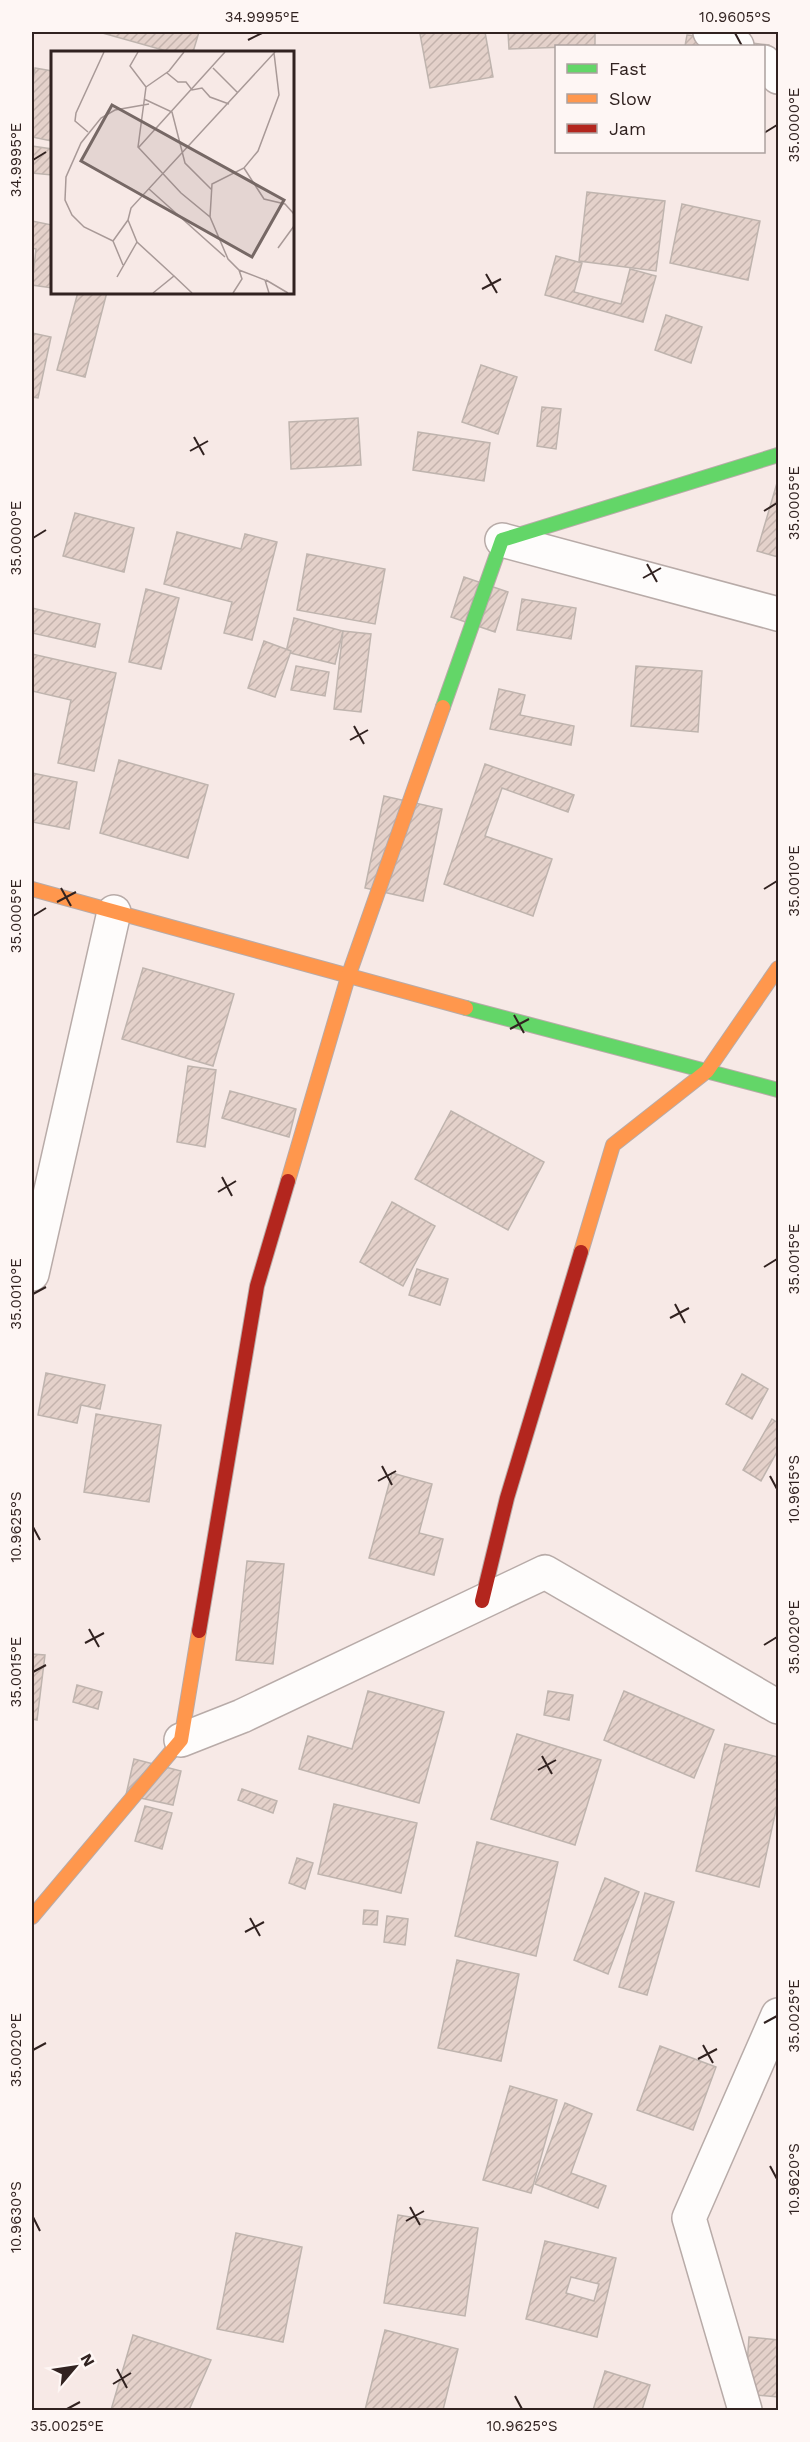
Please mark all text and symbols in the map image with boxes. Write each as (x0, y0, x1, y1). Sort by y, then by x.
text: 34.9995°E (225, 8, 299, 26)
text: 10.9605°S (699, 8, 771, 26)
legend (555, 45, 765, 153)
inset map (51, 51, 294, 294)
text: Fast (609, 58, 647, 79)
text: Slow (609, 88, 652, 109)
text: 35.0000°E (785, 88, 803, 162)
text: Jam (609, 118, 646, 139)
text: 34.9995°E (7, 123, 25, 197)
text: 35.0005°E (785, 466, 803, 540)
text: 35.0000°E (7, 501, 25, 575)
text: 35.0010°E (785, 845, 803, 917)
text: 35.0005°E (7, 879, 25, 953)
text: 35.0015°E (785, 1224, 803, 1294)
text: 35.0010°E (7, 1258, 25, 1330)
text: 10.9615°S (785, 1455, 803, 1523)
text: 10.9625°S (7, 1491, 25, 1563)
text: 35.0020°E (785, 1600, 803, 1674)
text: 35.0015°E (7, 1637, 25, 1707)
text: 35.0025°E (785, 1979, 803, 2053)
text: 35.0020°E (7, 2013, 25, 2087)
text: 10.9620°S (785, 2143, 803, 2215)
text: 10.9630°S (7, 2181, 25, 2253)
north arrow (45, 2337, 105, 2397)
text: N (76, 2350, 99, 2370)
text: 35.0025°E (30, 2417, 104, 2435)
text: 10.9625°S (486, 2417, 558, 2435)

